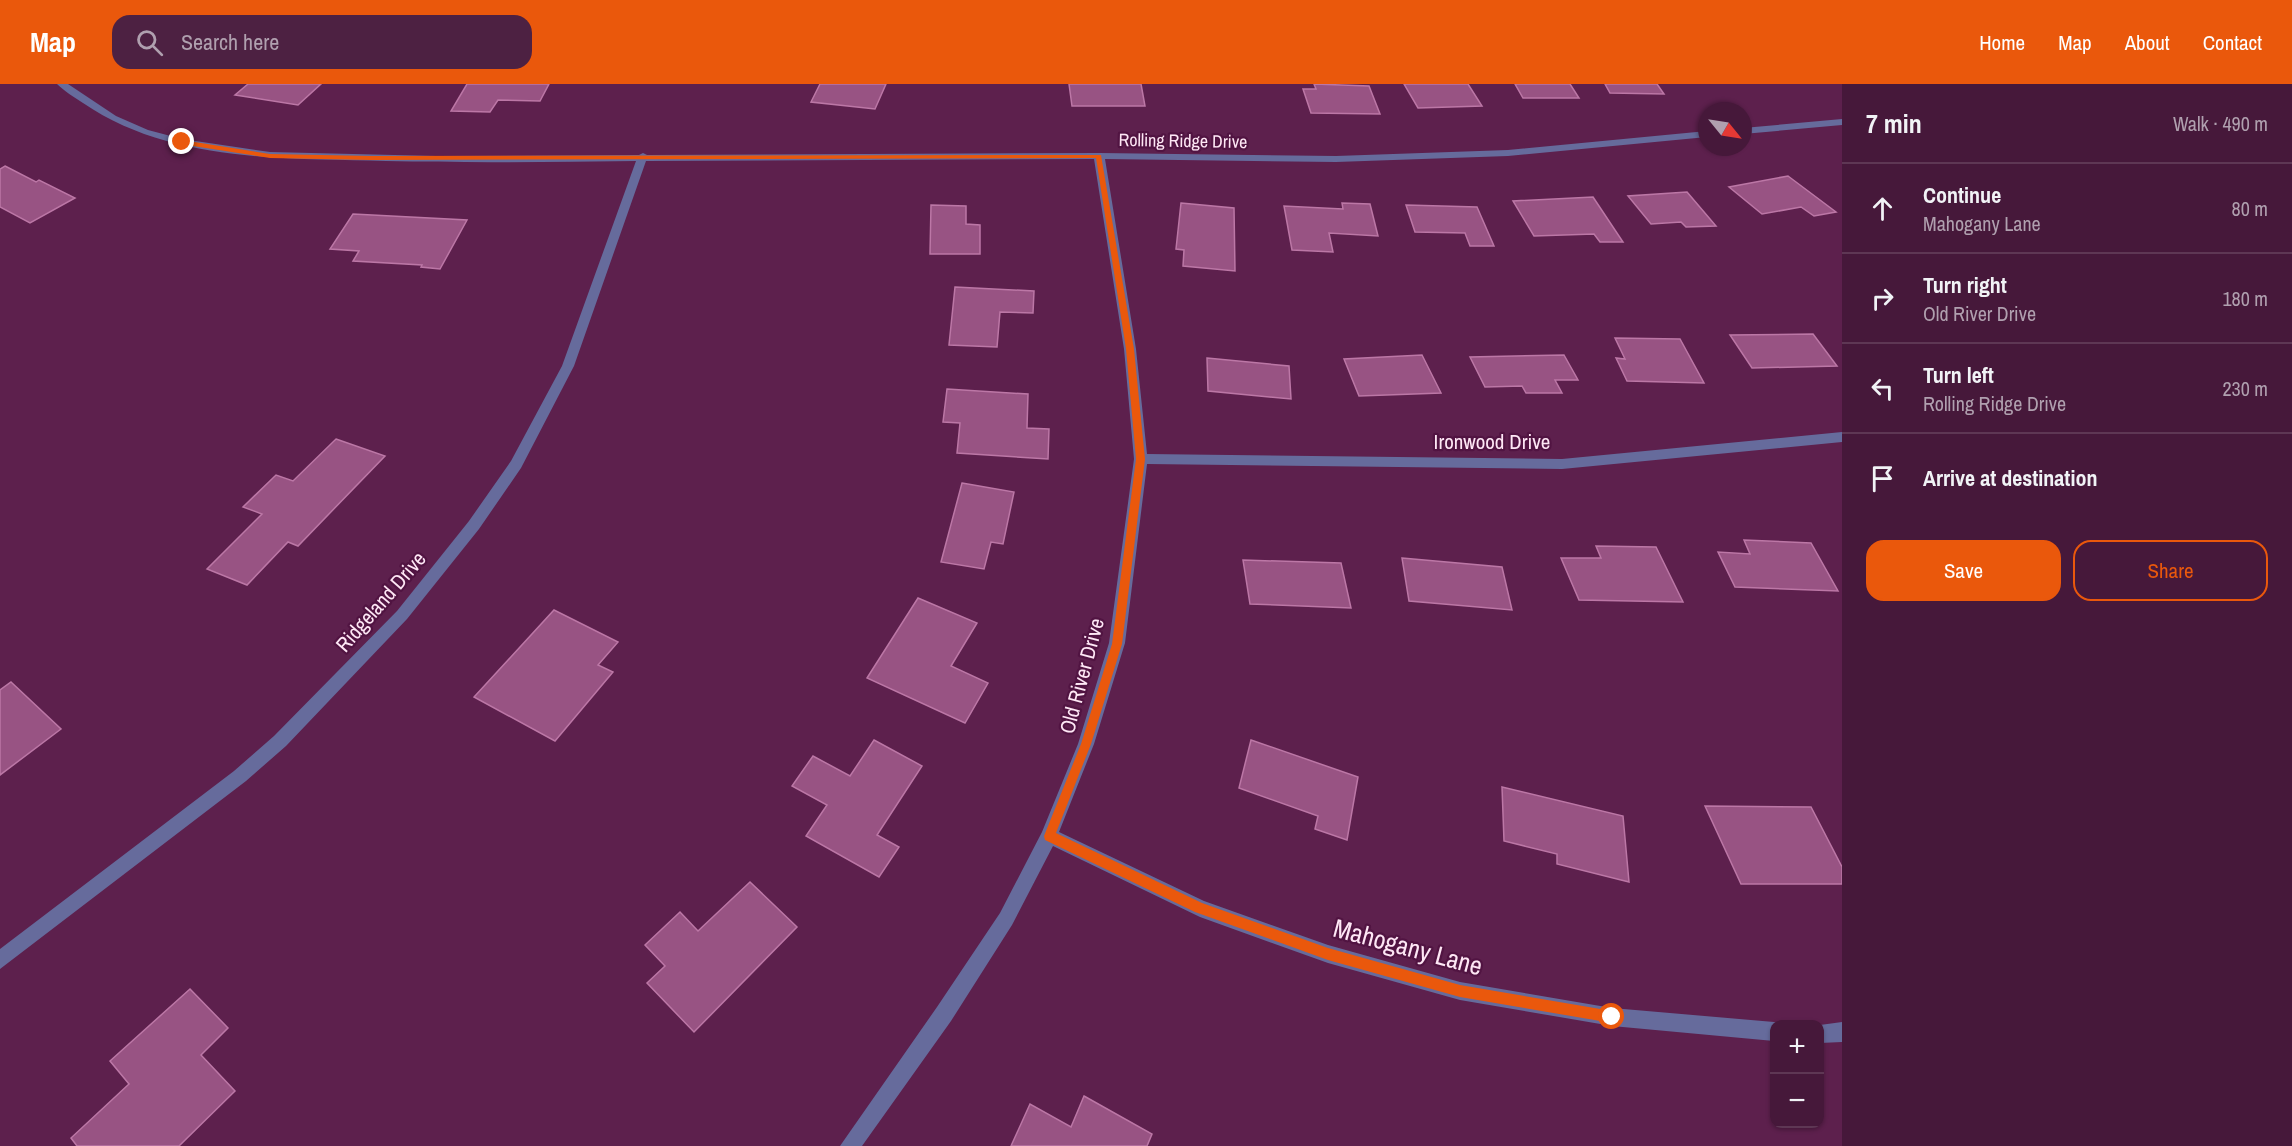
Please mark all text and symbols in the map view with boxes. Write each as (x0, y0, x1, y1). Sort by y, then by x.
search box (112, 15, 532, 69)
text: Map (30, 23, 76, 61)
icon: search (133, 26, 166, 59)
text: Search here (181, 27, 279, 57)
text: Home (1979, 28, 2025, 57)
text: Map (2058, 28, 2092, 57)
text: About (2125, 28, 2170, 57)
text: Contact (2203, 28, 2262, 57)
north arrow (1698, 102, 1752, 156)
text: 7 min (1866, 106, 1922, 141)
text: Walk · 490 m (2173, 110, 2268, 137)
street label: Rolling Ridge Drive (1118, 127, 1248, 154)
route end (168, 128, 194, 154)
text: Continue (1923, 180, 2001, 210)
icon: ahead (1866, 192, 1899, 225)
text: 80 m (2232, 195, 2268, 222)
text: Mahogany Lane (1923, 210, 2041, 237)
text: Turn right (1923, 270, 2007, 300)
icon: right (1866, 282, 1899, 315)
text: 180 m (2222, 285, 2268, 312)
text: Old River Drive (1923, 300, 2036, 327)
text: Turn left (1923, 360, 1994, 390)
icon: left (1866, 372, 1899, 405)
text: 230 m (2222, 375, 2268, 402)
text: Rolling Ridge Drive (1923, 390, 2066, 417)
street label: Ironwood Drive (1434, 427, 1550, 456)
icon: arrive (1866, 462, 1899, 495)
text: Arrive at destination (1923, 463, 2097, 493)
button: Save (1866, 540, 2061, 601)
button: Share (2073, 540, 2268, 601)
street label: Ridgeland Drive (329, 545, 432, 658)
street label: Old River Drive (1052, 615, 1111, 737)
street label: Mahogany Lane (1330, 910, 1487, 983)
route start (1598, 1003, 1624, 1029)
map controls (1770, 1020, 1824, 1128)
button: + (1770, 1020, 1824, 1074)
button: − (1770, 1074, 1824, 1128)

